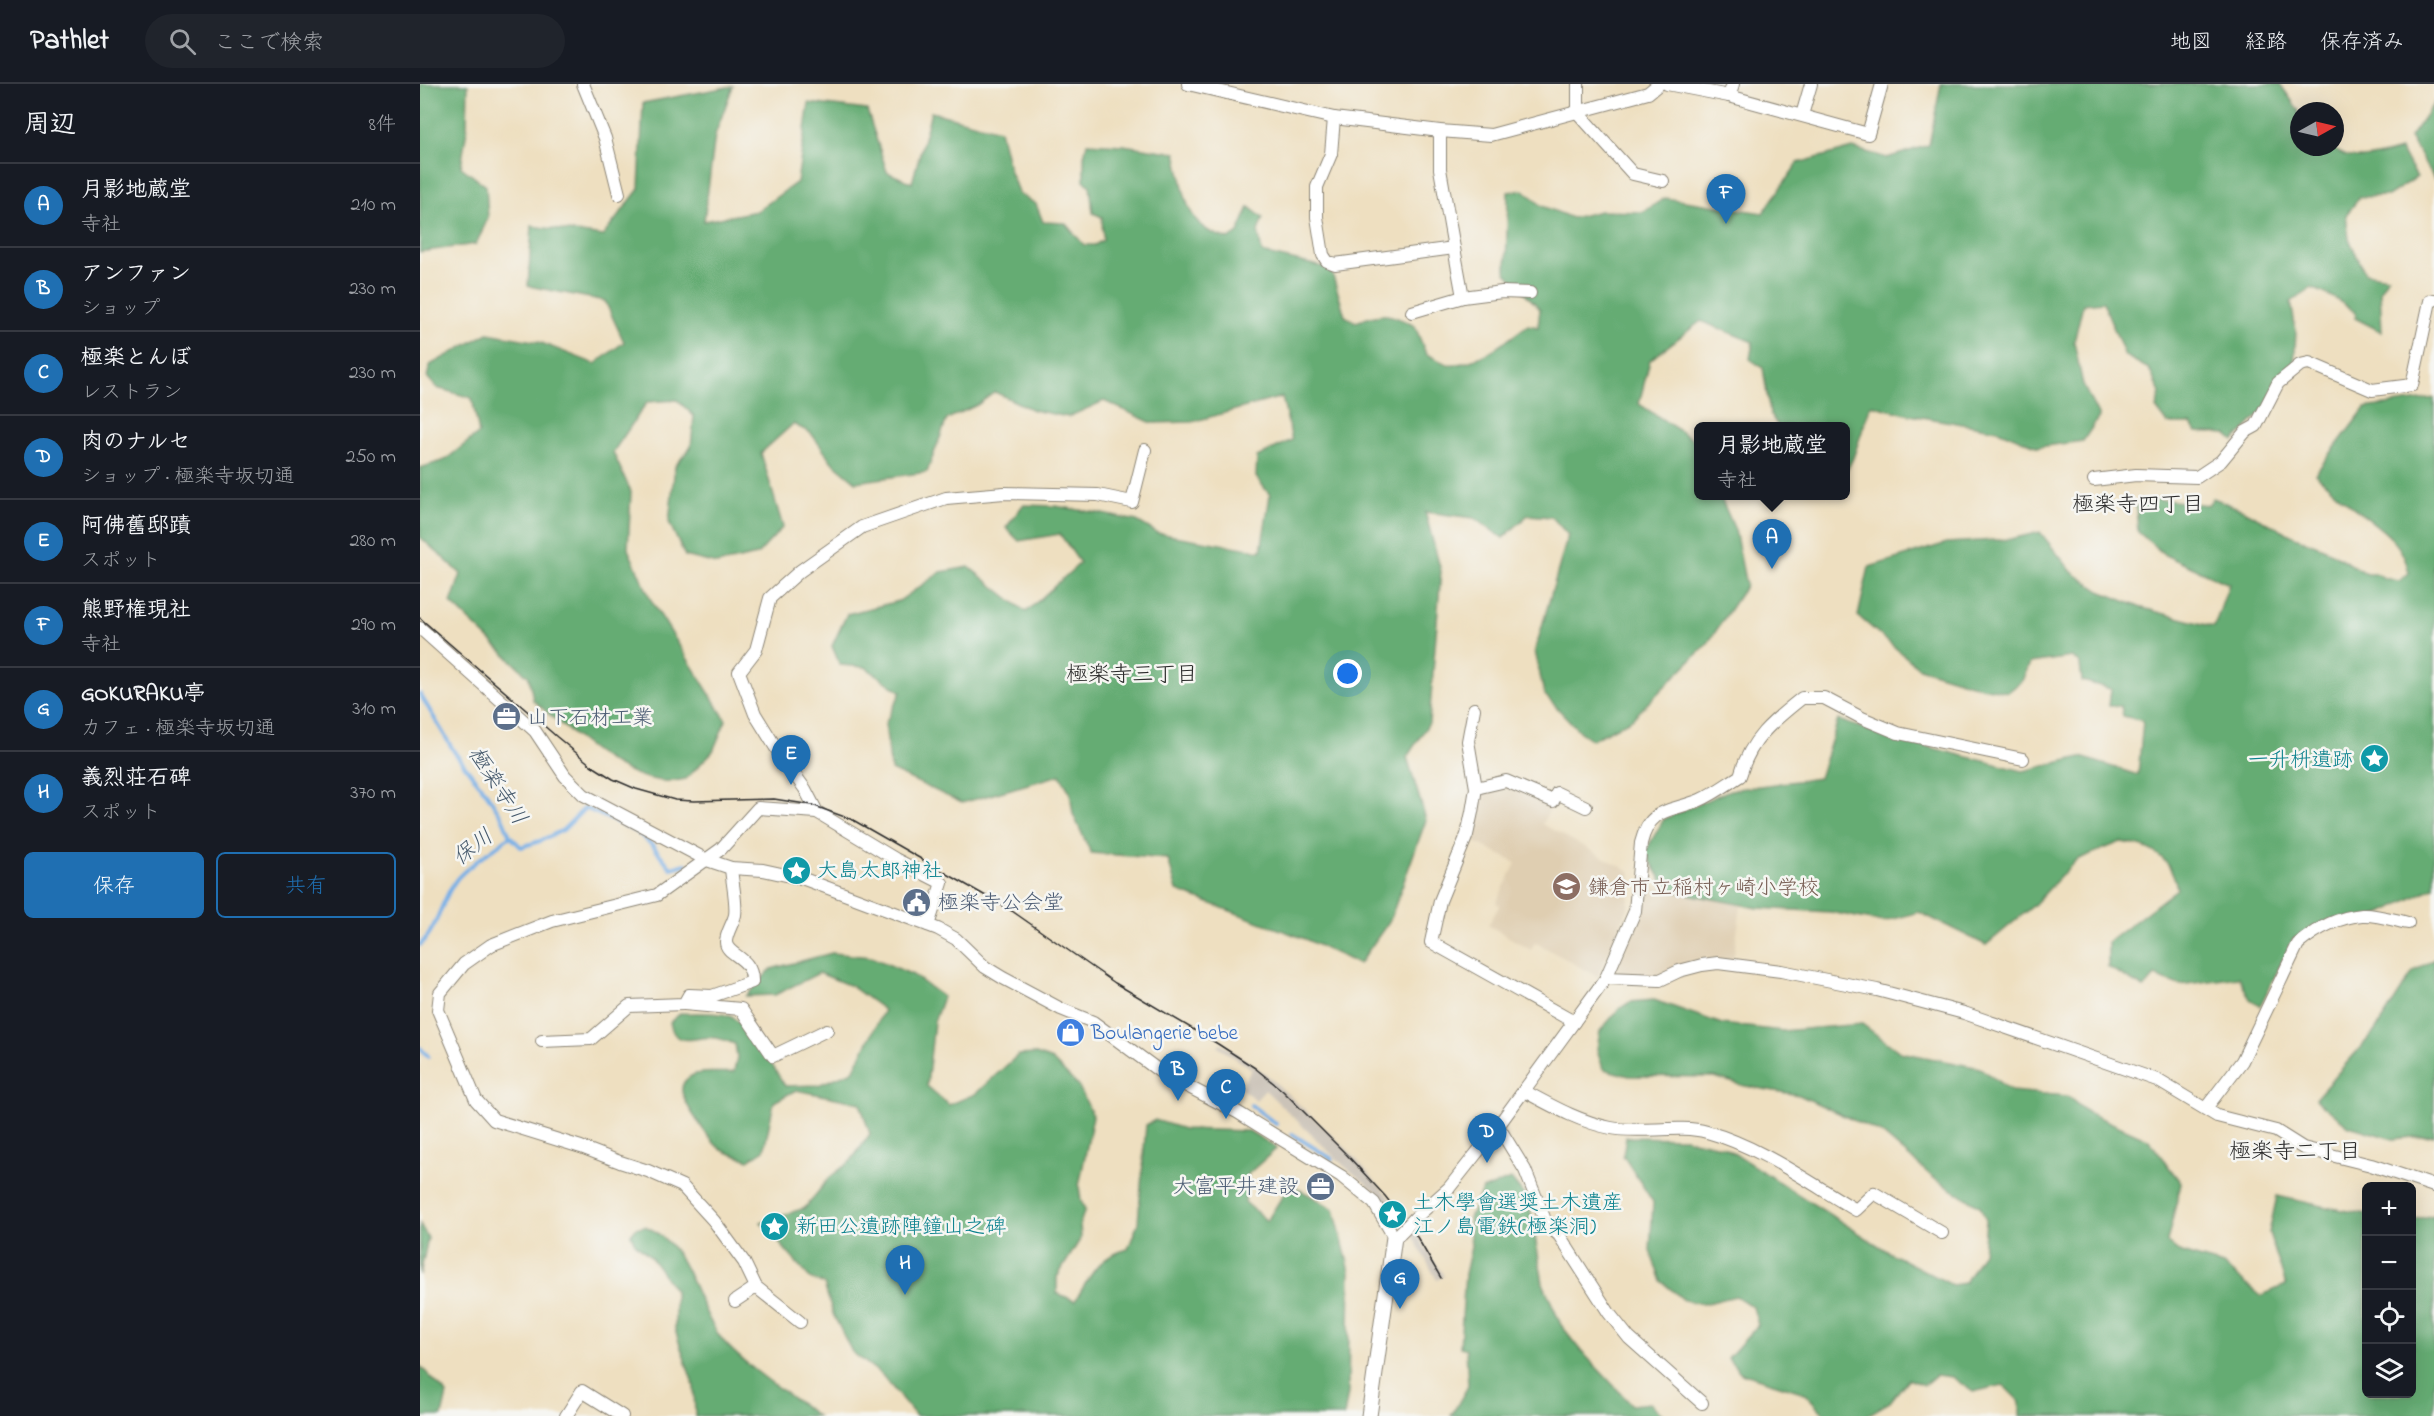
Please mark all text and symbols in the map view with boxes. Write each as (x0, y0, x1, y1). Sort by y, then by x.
search box (145, 14, 565, 68)
text: Pathlet (30, 21, 109, 62)
icon: search (166, 25, 199, 58)
text: ここで検索 (214, 28, 324, 60)
text: 地図 (2170, 28, 2212, 58)
text: 経路 (2245, 28, 2287, 58)
text: 保存済み (2320, 28, 2404, 58)
north arrow (2290, 102, 2344, 156)
text: 周辺 (24, 107, 76, 145)
text: 8件 (369, 111, 396, 140)
pin: F (1706, 174, 1746, 224)
text: 月影地蔵堂 (81, 175, 191, 207)
text: A (37, 191, 50, 220)
text: 210 m (351, 191, 396, 220)
text: 寺社 (81, 211, 121, 240)
text: アンファン (81, 259, 191, 291)
text: B (37, 275, 50, 304)
text: 230 m (349, 275, 396, 304)
text: ショップ (81, 295, 160, 324)
text: 極楽とんぼ (81, 343, 191, 375)
text: C (38, 359, 49, 388)
text: 230 m (349, 359, 396, 388)
text: レストラン (81, 379, 183, 408)
popup (1694, 422, 1850, 500)
text: 肉のナルセ (81, 427, 191, 459)
text: 月影地蔵堂 (1717, 431, 1827, 463)
text: D (36, 443, 51, 472)
text: 250 m (345, 443, 396, 472)
text: ショップ · 極楽寺坂切通 (81, 463, 294, 492)
text: 寺社 (1717, 467, 1757, 496)
district label: 極楽寺四丁目 (2072, 490, 2204, 522)
text: 阿佛舊邸蹟 (81, 511, 191, 543)
pin: A (1752, 520, 1792, 569)
text: E (37, 527, 50, 556)
text: 280 m (349, 527, 396, 556)
text: スポット (81, 547, 161, 576)
text: 熊野権現社 (81, 595, 191, 627)
text: F (37, 611, 50, 640)
text: 290 m (351, 611, 396, 640)
text: 寺社 (81, 631, 121, 660)
your location (1333, 659, 1362, 688)
district label: 極楽寺三丁目 (1066, 660, 1198, 692)
text: GOKURAKU亭 (81, 679, 205, 711)
text: G (37, 695, 50, 724)
text: 310 m (352, 695, 396, 724)
office icon: 山下石材工業 (490, 701, 522, 733)
place label: 山下石材工業 (527, 704, 653, 734)
text: カフェ · 極楽寺坂切通 (81, 715, 275, 744)
pin: E (772, 736, 811, 785)
water label: 極楽寺川 (459, 741, 534, 832)
place icon: 一升枡遺跡 (2358, 743, 2390, 775)
place label: 一升枡遺跡 (2248, 746, 2353, 776)
text: 義烈荘石碑 (81, 763, 191, 795)
text: H (38, 779, 49, 808)
text: 370 m (350, 779, 396, 808)
text: スポット (81, 799, 161, 828)
water label: 保川 (447, 822, 501, 875)
button: 保存 (24, 852, 204, 918)
button: 共有 (216, 852, 396, 918)
place icon: 大島太郎神社 (780, 854, 812, 886)
place label: 大島太郎神社 (817, 857, 943, 887)
school or university icon: 鎌倉市立稲村ヶ崎小学校 (1551, 871, 1583, 903)
place label: 鎌倉市立稲村ヶ崎小学校 (1588, 874, 1819, 904)
public building icon: 極楽寺公会堂 (901, 886, 933, 918)
place label: 極楽寺公会堂 (938, 889, 1064, 919)
shop icon: Boulangerie bebe (1054, 1016, 1086, 1048)
place label: Boulangerie bebe (1090, 1019, 1239, 1051)
pin: B (1158, 1052, 1197, 1101)
pin: C (1206, 1070, 1246, 1119)
pin: D (1468, 1114, 1506, 1163)
district label: 極楽寺二丁目 (2229, 1137, 2361, 1169)
office icon: 大富平井建設 (1304, 1170, 1336, 1202)
place label: 大富平井建設 (1173, 1173, 1299, 1203)
map controls (2362, 1182, 2416, 1398)
button: + (2362, 1182, 2416, 1236)
place label: 土木學會選奨土木遺産 江ノ島電鉄(極楽洞) (1413, 1189, 1623, 1243)
place icon: 土木學會選奨土木遺産 江ノ島電鉄(極楽洞) (1376, 1198, 1408, 1230)
place icon: 新田公遺跡陣鐘山之碑 (759, 1210, 791, 1242)
place label: 新田公遺跡陣鐘山之碑 (796, 1213, 1006, 1243)
button: − (2362, 1236, 2416, 1290)
pin: H (886, 1246, 924, 1295)
pin: G (1380, 1260, 1420, 1309)
button: locate (2362, 1290, 2416, 1344)
button: layers (2362, 1344, 2416, 1398)

